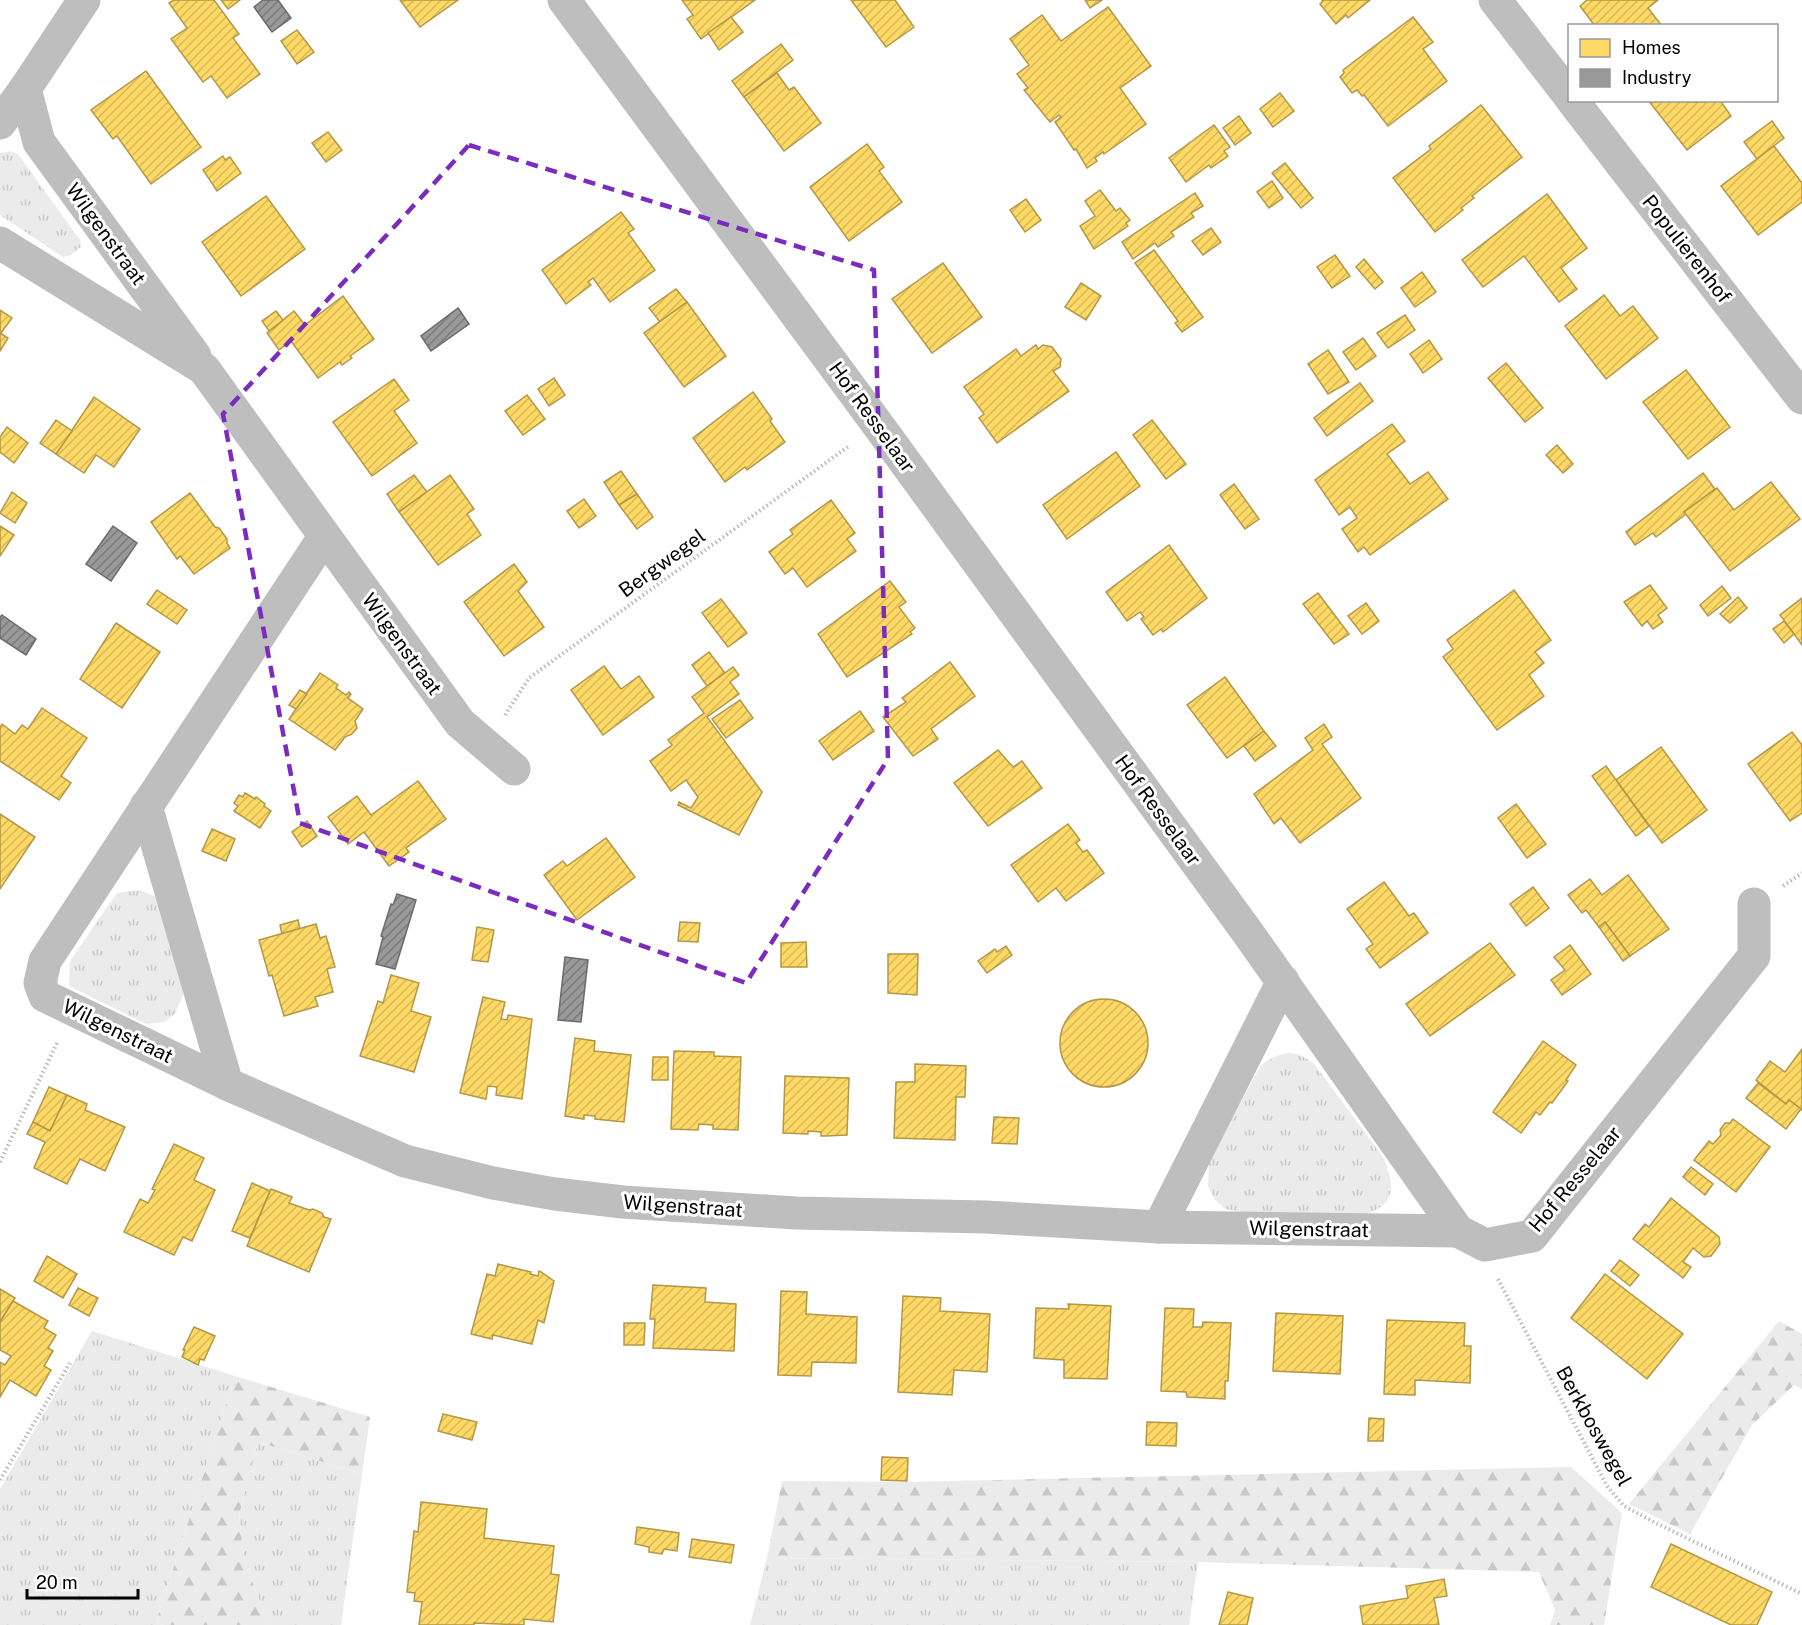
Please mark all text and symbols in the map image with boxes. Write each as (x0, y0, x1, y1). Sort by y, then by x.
legend (1568, 24, 1778, 102)
text: Homes (1622, 37, 1681, 58)
text: Industry (1622, 67, 1692, 88)
street label: Wilgenstraat (61, 178, 151, 290)
street label: Populierenhof (1637, 190, 1737, 308)
street label: Hof Resselaar (824, 357, 920, 477)
street label: Bergwegel (614, 524, 710, 602)
street label: Wilgenstraat (357, 588, 447, 700)
street label: Hof Resselaar (1110, 750, 1206, 870)
street label: Wilgenstraat (59, 994, 177, 1068)
street label: Hof Resselaar (1524, 1121, 1626, 1237)
street label: Wilgenstraat (622, 1190, 744, 1222)
street label: Wilgenstraat (1249, 1216, 1369, 1242)
street label: Berkboswegel (1551, 1362, 1637, 1490)
scale bar (27, 1562, 138, 1600)
text: 20 m (36, 1572, 78, 1593)

